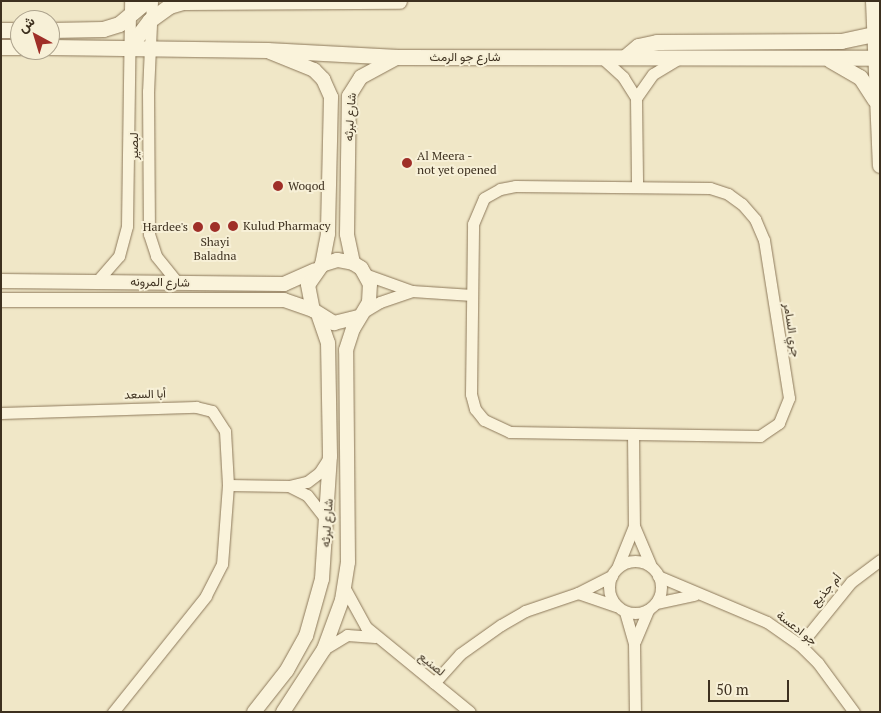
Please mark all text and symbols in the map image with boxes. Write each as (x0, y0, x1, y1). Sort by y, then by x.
north arrow (10, 10, 60, 60)
text: ش (13, 11, 38, 36)
street label: شارع جو الرمث (430, 50, 500, 64)
street label: شارع لبرثه (341, 92, 359, 142)
street label: لبصير (127, 132, 141, 160)
place label: Al Meera - not yet opened (417, 149, 497, 177)
marker: Al Meera - not yet opened (401, 157, 413, 169)
place label: Woqod (288, 179, 325, 193)
marker: Woqod (272, 180, 284, 192)
place label: Kulud Pharmacy (243, 219, 331, 233)
place label: Hardee's (143, 220, 188, 234)
marker: Kulud Pharmacy (227, 220, 239, 232)
marker: Hardee's (192, 221, 204, 233)
marker: Shayi Baladna (209, 221, 221, 233)
place label: Shayi Baladna (194, 235, 236, 263)
street label: شارع المرونه (130, 274, 190, 290)
street label: جري السامر (781, 302, 803, 358)
street label: أبا السعد (124, 386, 166, 402)
street label: شارع لبرثه (318, 498, 336, 548)
street label: أم جذيع (808, 571, 844, 609)
street label: جو ادعسة (774, 608, 820, 648)
street label: لصنيع (416, 649, 448, 679)
scale bar (711, 670, 792, 702)
text: 50 m (716, 679, 749, 699)

